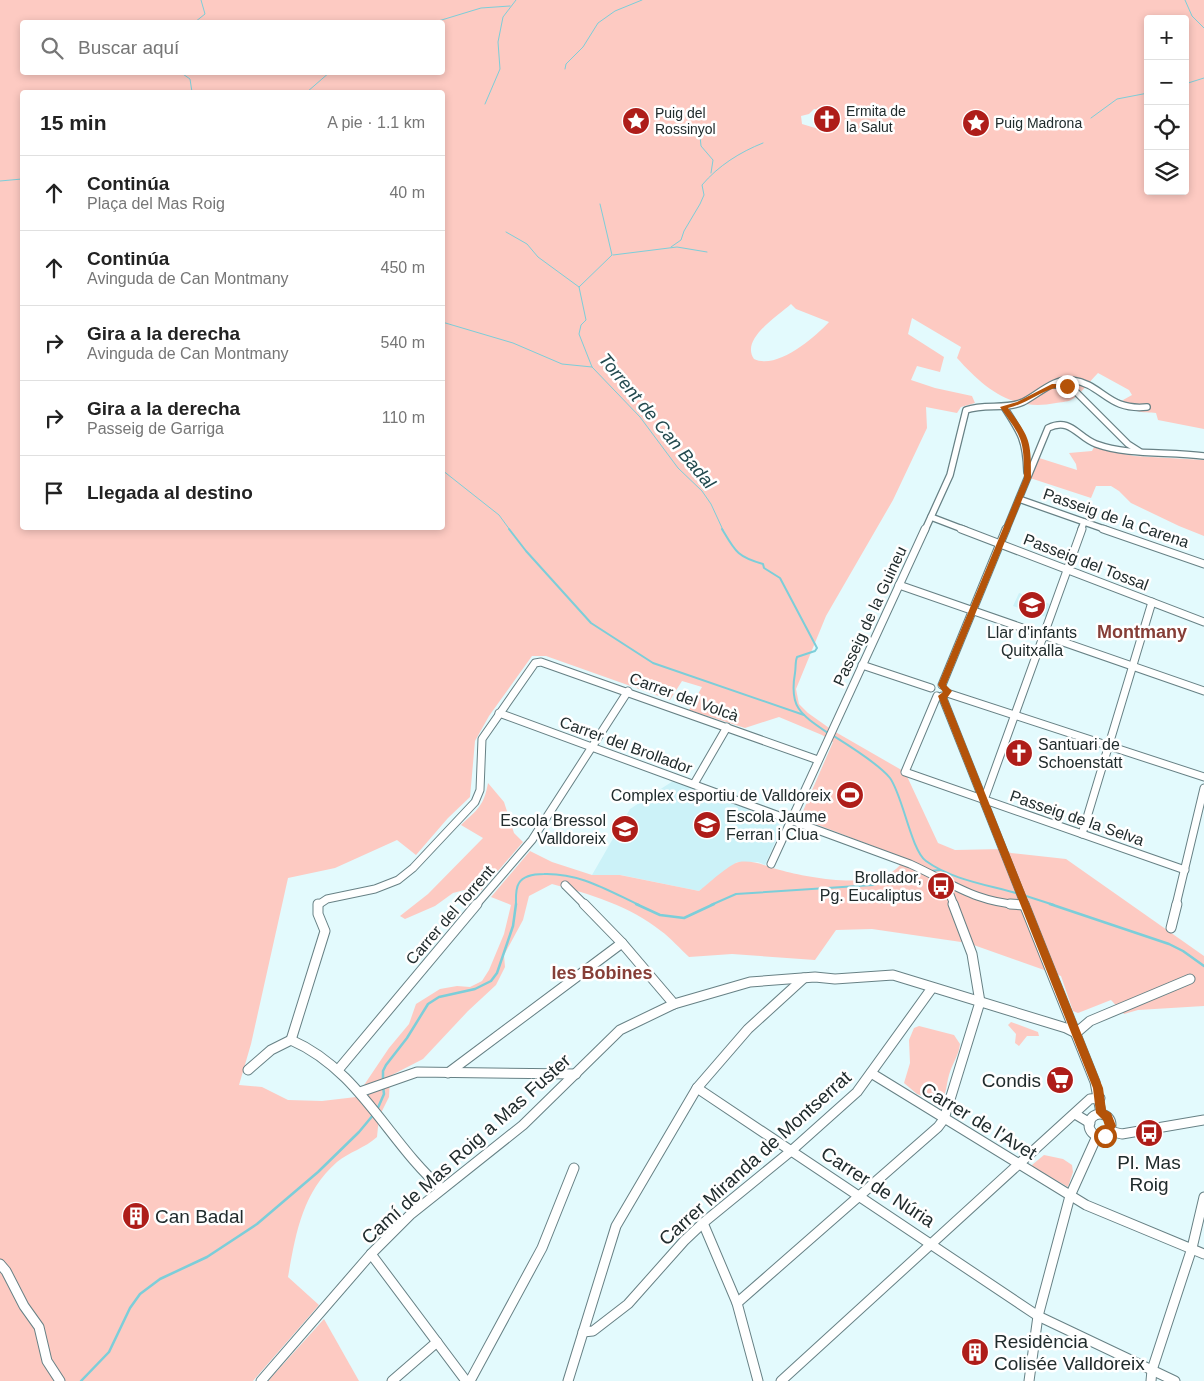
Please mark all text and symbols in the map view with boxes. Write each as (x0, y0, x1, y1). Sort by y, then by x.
map controls (1144, 15, 1189, 195)
button: + (1144, 15, 1189, 60)
search box (20, 20, 445, 75)
icon: search (38, 34, 66, 62)
text: Buscar aquí (78, 37, 179, 58)
button: − (1144, 60, 1189, 105)
place label: Ermita de la Salut (846, 103, 906, 135)
church icon: Ermita de la Salut (812, 104, 842, 134)
place label: Puig del Rossinyol (655, 105, 716, 137)
button: locate (1144, 105, 1189, 150)
place icon: Puig del Rossinyol (621, 106, 651, 136)
place icon: Puig Madrona (961, 108, 991, 138)
text: 15 min (40, 111, 107, 134)
text: A pie · 1.1 km (327, 114, 425, 131)
place label: Puig Madrona (995, 115, 1082, 131)
button: layers (1144, 150, 1189, 195)
text: Continúa (87, 173, 169, 194)
icon: ahead (40, 179, 68, 207)
text: 40 m (389, 184, 425, 201)
text: Plaça del Mas Roig (87, 195, 225, 212)
text: Continúa (87, 248, 169, 269)
icon: ahead (40, 254, 68, 282)
text: 450 m (381, 259, 425, 276)
text: Avinguda de Can Montmany (87, 270, 289, 287)
text: Gira a la derecha (87, 323, 240, 344)
icon: right (40, 329, 68, 357)
text: 540 m (381, 334, 425, 351)
text: Avinguda de Can Montmany (87, 345, 289, 362)
water label: Torrent de Can Badal (595, 349, 720, 493)
route end (1056, 375, 1079, 398)
text: Gira a la derecha (87, 398, 240, 419)
icon: right (40, 404, 68, 432)
text: 110 m (382, 409, 425, 426)
text: Passeig de Garriga (87, 420, 224, 437)
icon: arrive (40, 479, 68, 507)
text: Llegada al destino (87, 482, 253, 503)
street label: Passeig de la Carena (1041, 485, 1191, 551)
street label: Passeig del Tossal (1021, 530, 1151, 594)
street label: Passeig de la Guineu (830, 543, 910, 689)
school or university icon: Llar d'infants Quitxalla (1017, 590, 1047, 620)
district label: Montmany (1097, 622, 1187, 642)
place label: Llar d'infants Quitxalla (987, 624, 1077, 659)
street label: Carrer del Volcà (627, 669, 741, 725)
street label: Carrer del Brollador (557, 713, 695, 777)
place label: Santuari de Schoenstatt (1038, 736, 1123, 771)
church icon: Santuari de Schoenstatt (1004, 738, 1034, 768)
sports icon: Complex esportiu de Valldoreix (835, 780, 865, 810)
place label: Complex esportiu de Valldoreix (611, 787, 831, 804)
street label: Passeig de la Selva (1008, 787, 1146, 849)
place label: Escola Jaume Ferran i Clua (726, 808, 827, 843)
school or university icon: Escola Jaume Ferran i Clua (692, 810, 722, 840)
place label: Escola Bressol Valldoreix (500, 812, 606, 847)
school or university icon: Escola Bressol Valldoreix (610, 814, 640, 844)
street label: Carrer del Torrent (403, 862, 498, 968)
place label: Brollador, Pg. Eucaliptus (820, 869, 922, 904)
bus stop icon: Brollador, Pg. Eucaliptus (926, 871, 956, 901)
district label: les Bobines (551, 963, 653, 983)
street label: Camí de Mas Roig a Mas Fuster (357, 1049, 575, 1248)
supermarket icon: Condis (1045, 1065, 1075, 1095)
street label: Carrer Miranda de Montserrat (655, 1066, 856, 1250)
place label: Condis (982, 1070, 1041, 1091)
street label: Carrer de l'Avet (917, 1078, 1041, 1164)
bus stop icon: Pl. Mas Roig (1134, 1118, 1164, 1148)
route start (1094, 1125, 1117, 1148)
street label: Carrer de Núria (817, 1143, 939, 1232)
place label: Pl. Mas Roig (1117, 1152, 1181, 1195)
building icon: Can Badal (121, 1201, 151, 1231)
place label: Can Badal (155, 1206, 244, 1227)
place label: Residència Colisée Valldoreix (994, 1331, 1145, 1374)
building icon: Residència Colisée Valldoreix (960, 1337, 990, 1367)

